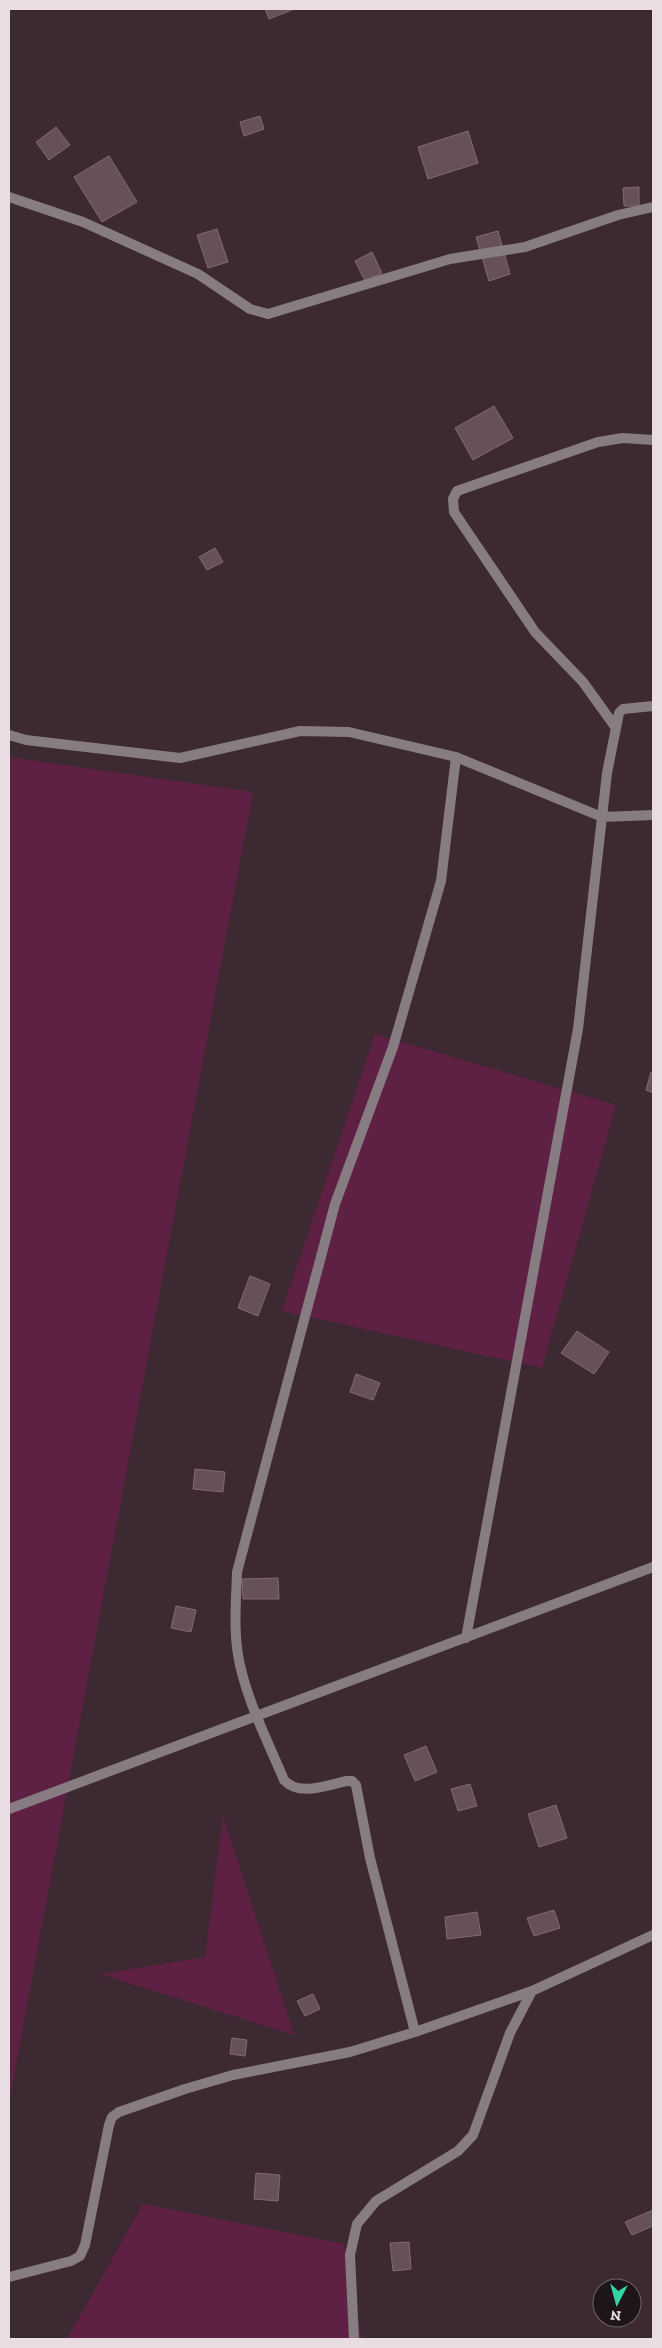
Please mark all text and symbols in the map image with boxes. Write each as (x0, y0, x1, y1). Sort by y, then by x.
north arrow (592, 2278, 642, 2328)
text: N (609, 2306, 622, 2324)

